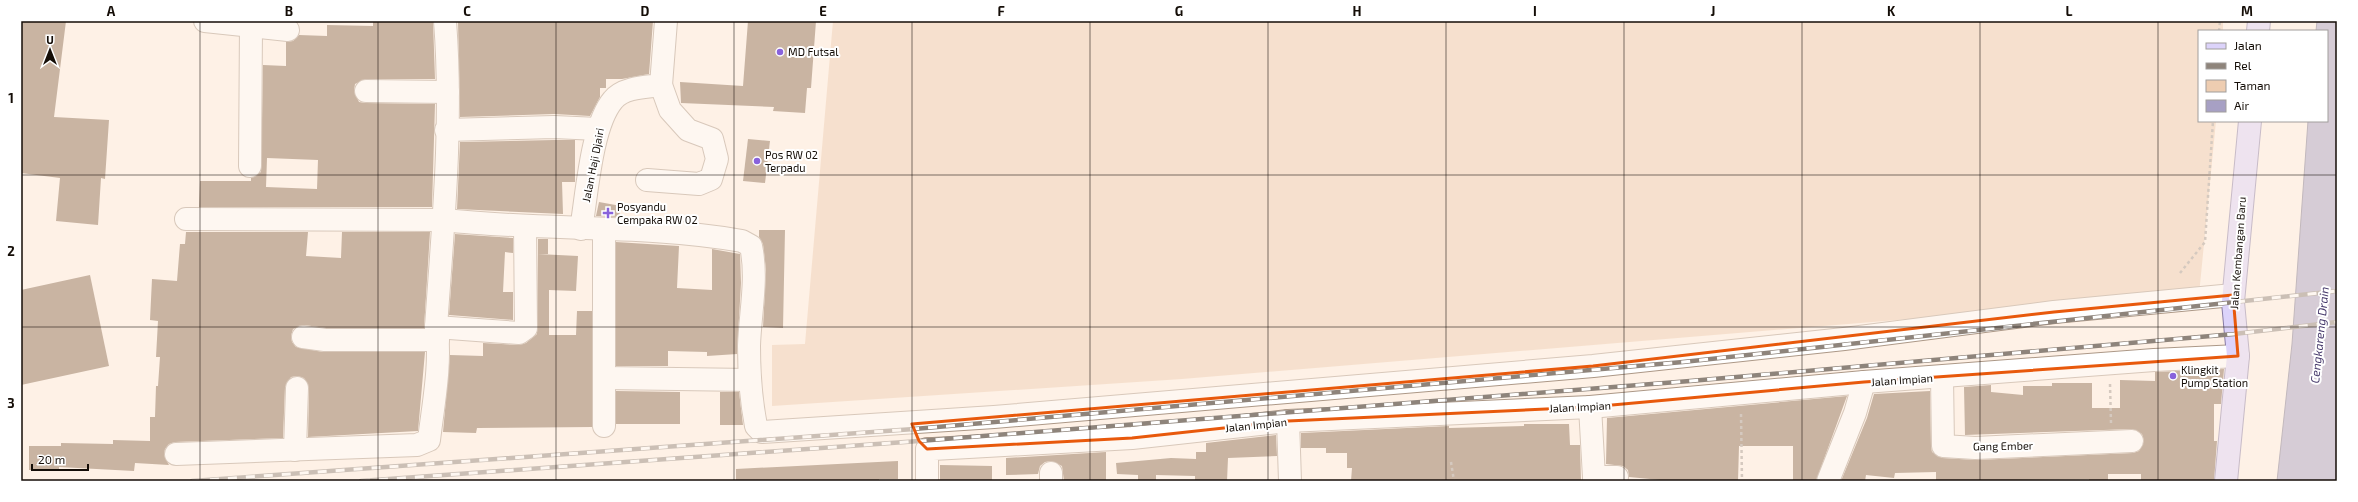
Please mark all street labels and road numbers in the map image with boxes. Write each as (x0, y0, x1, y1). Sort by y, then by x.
street label: Jalan Haji Djairi (579, 127, 607, 203)
street label: Jalan Kembangan Baru (2227, 196, 2248, 310)
street label: Jalan Impian (1871, 371, 1933, 388)
street label: Jalan Impian (1549, 398, 1611, 415)
street label: Jalan Impian (1224, 415, 1287, 434)
street label: Gang Ember (1973, 438, 2034, 453)

